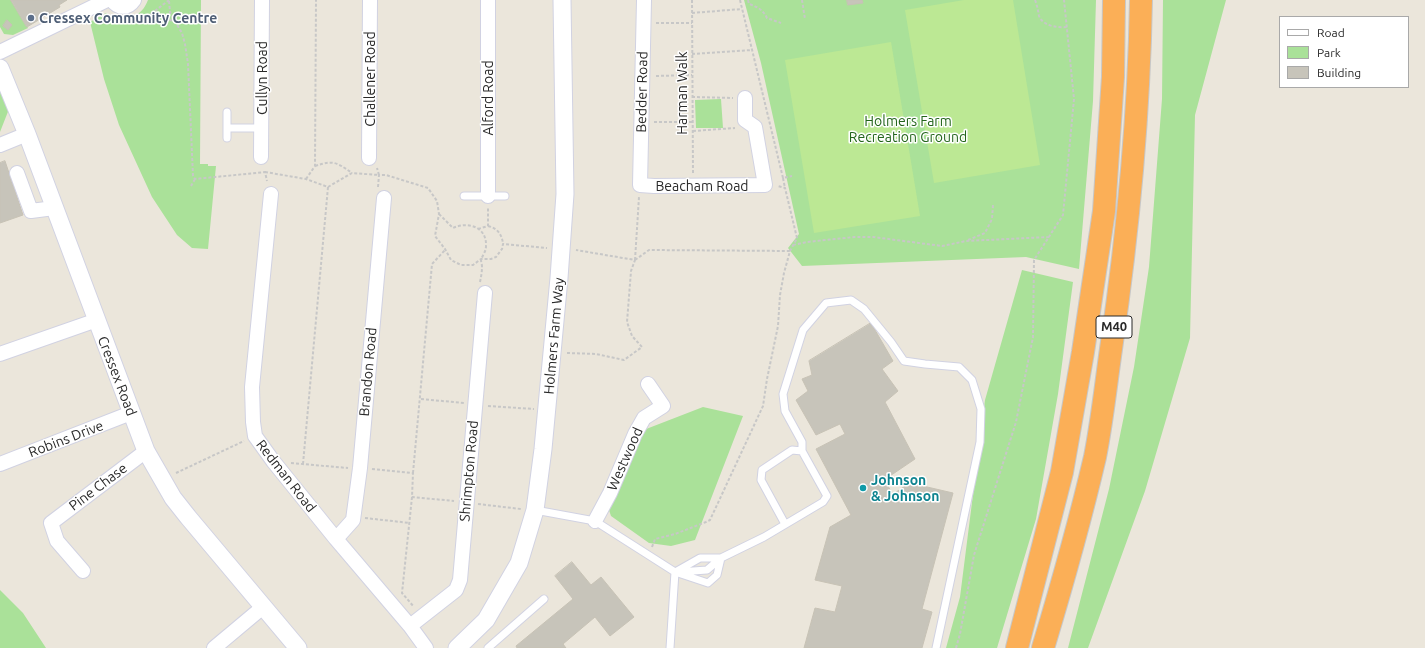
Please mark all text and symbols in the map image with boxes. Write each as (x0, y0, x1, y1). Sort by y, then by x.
place label: Cressex Community Centre (39, 10, 217, 26)
marker: Cressex Community Centre (26, 13, 36, 23)
legend (1279, 16, 1409, 88)
text: Road (1317, 26, 1345, 39)
street label: Challener Road (362, 31, 378, 127)
street label: Cullyn Road (254, 41, 270, 115)
text: Park (1317, 46, 1341, 59)
street label: Bedder Road (633, 51, 651, 133)
street label: Harman Walk (674, 51, 690, 135)
street label: Alford Road (480, 60, 496, 136)
text: Building (1317, 66, 1361, 79)
park label: Holmers Farm Recreation Ground (849, 113, 967, 146)
street label: Beacham Road (655, 178, 749, 194)
street label: Holmers Farm Way (541, 277, 567, 395)
road number: M40 (1096, 316, 1132, 338)
street label: Brandon Road (356, 327, 380, 417)
street label: Cressex Road (94, 334, 140, 418)
street label: Robins Drive (26, 417, 106, 461)
street label: Shrimpton Road (456, 420, 482, 522)
street label: Westwood (604, 425, 646, 493)
street label: Redman Road (252, 436, 320, 516)
street label: Pine Chase (66, 460, 130, 514)
place label: Johnson & Johnson (871, 472, 939, 504)
marker: Johnson & Johnson (858, 483, 868, 493)

